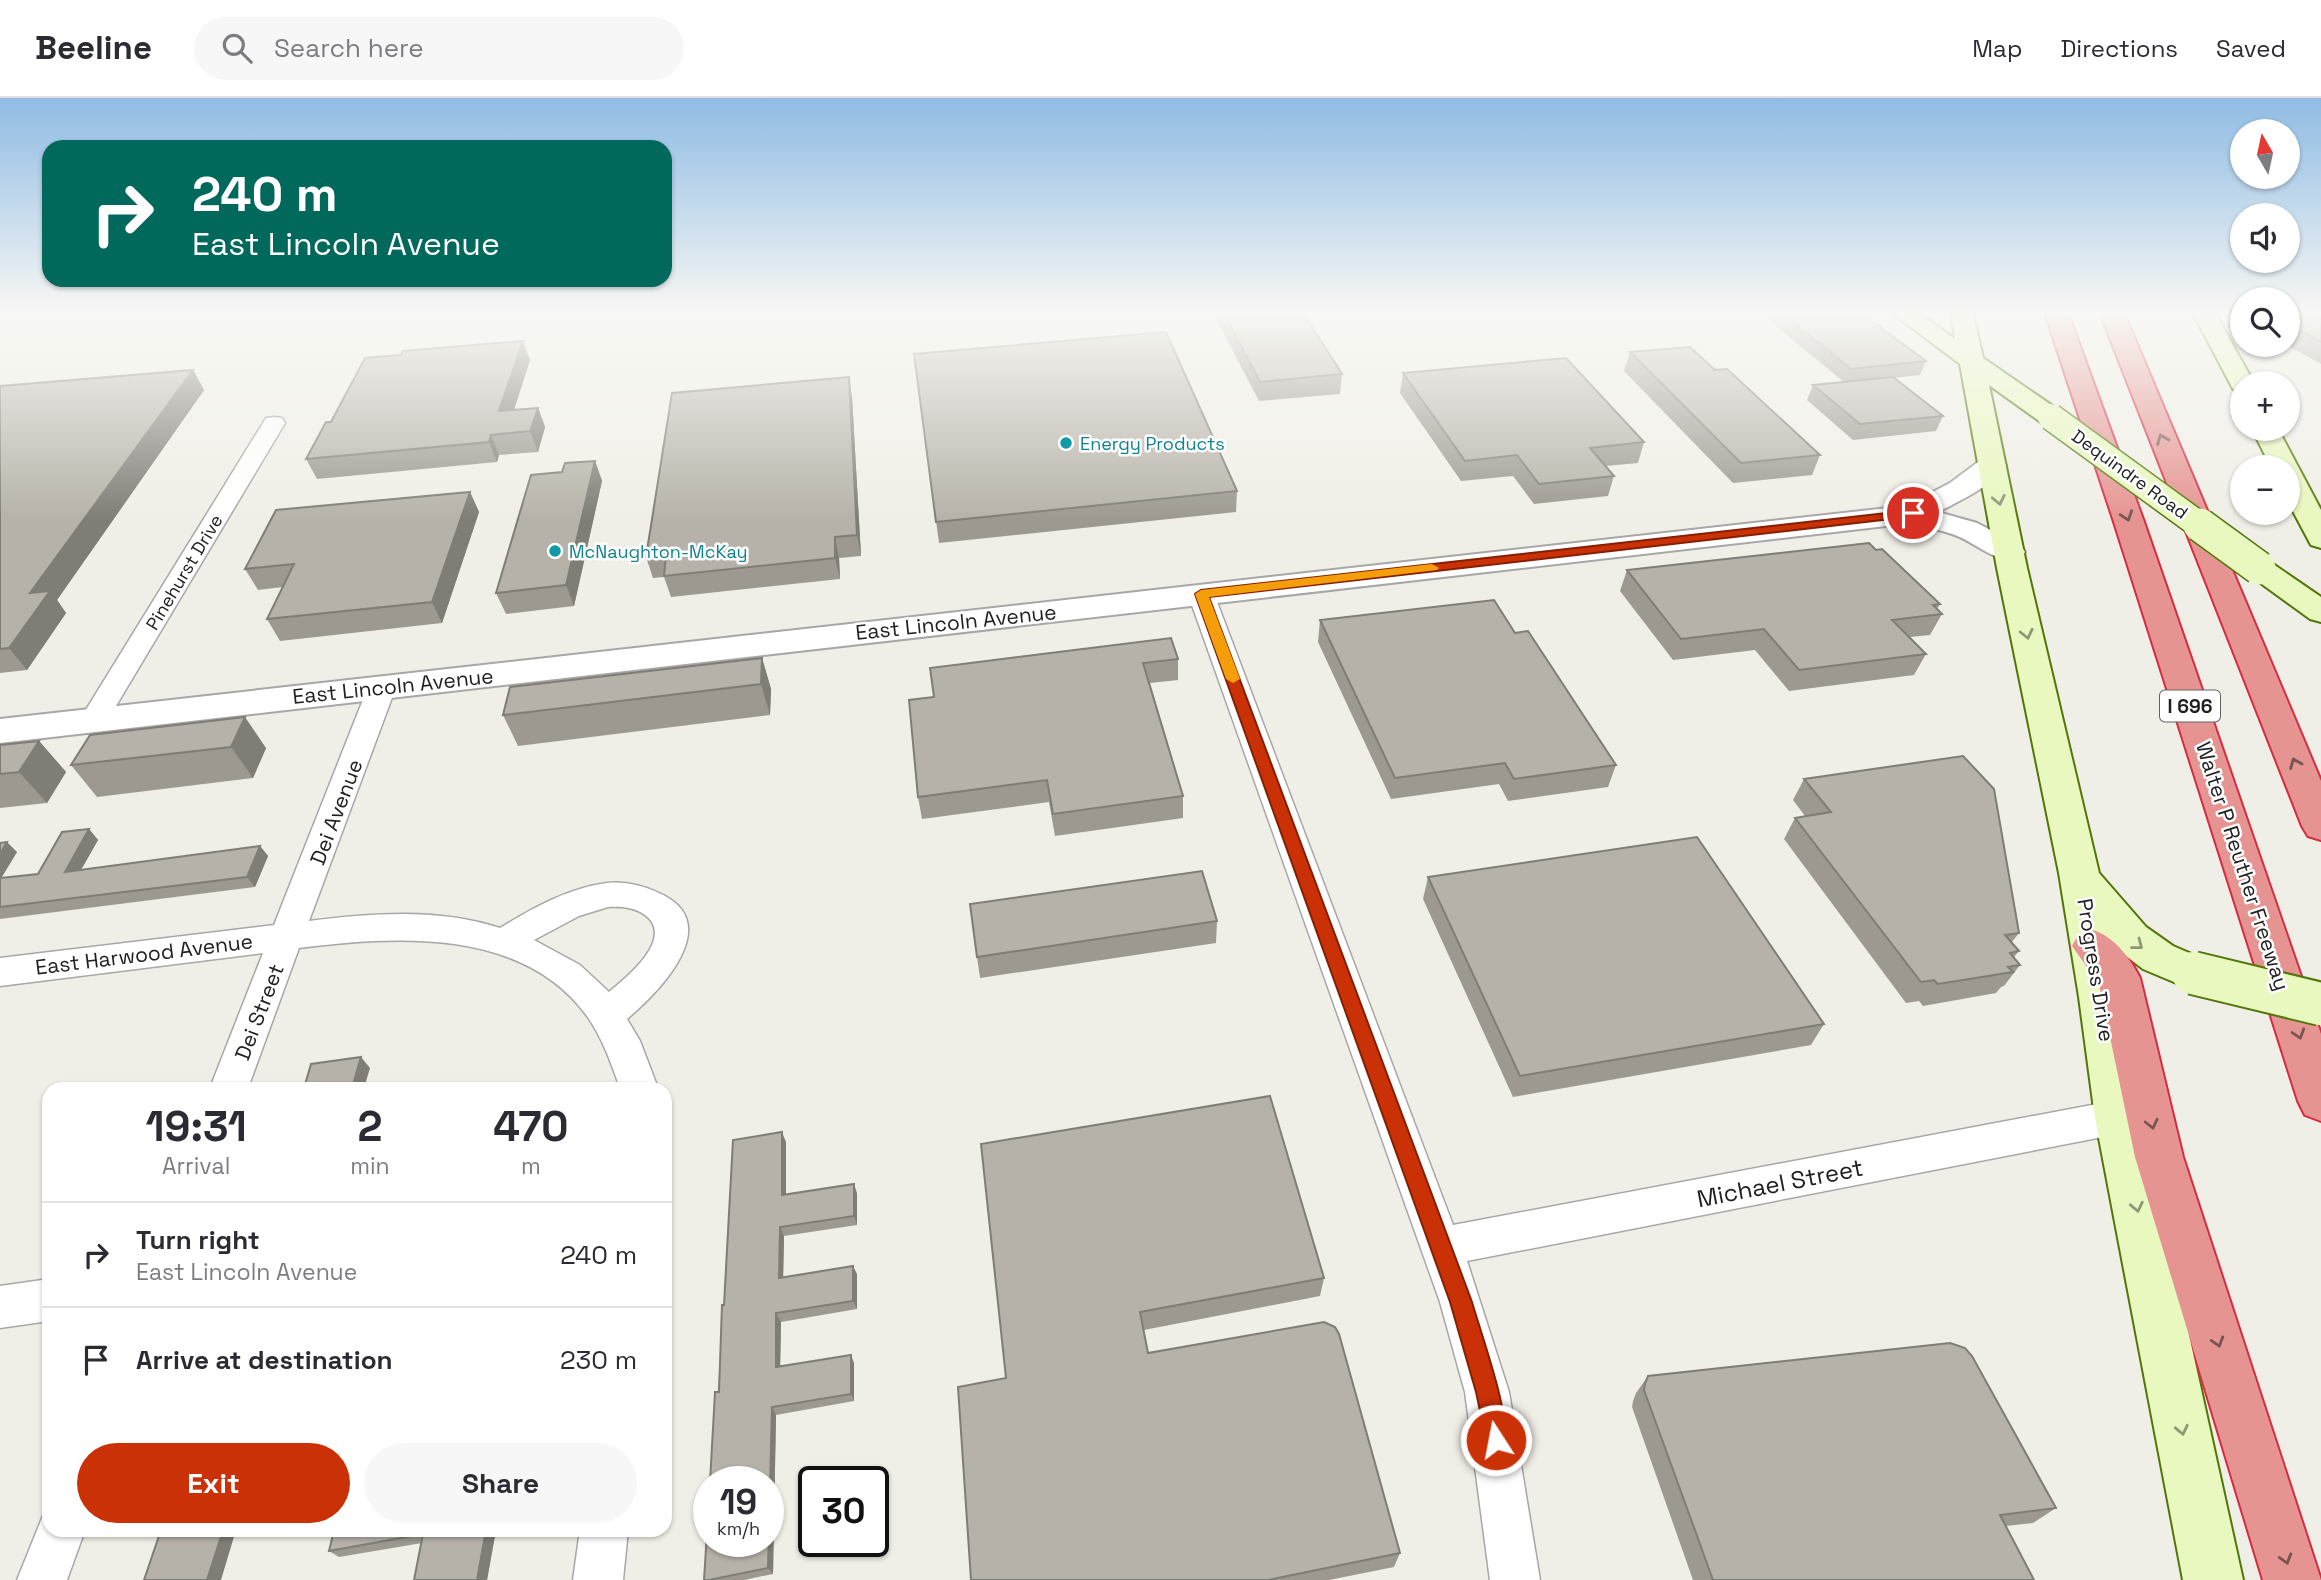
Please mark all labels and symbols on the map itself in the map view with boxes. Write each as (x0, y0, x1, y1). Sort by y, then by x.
north arrow (2230, 119, 2300, 189)
street label: Dequindre Road (2067, 424, 2193, 524)
place label: Energy Products (1080, 432, 1225, 455)
one-way arrow (2157, 434, 2171, 446)
marker: Energy Products (1058, 435, 1074, 451)
pin (1883, 483, 1943, 543)
one-way arrow (1990, 494, 2005, 506)
one-way arrow (2119, 509, 2133, 522)
street label: Pinehurst Drive (140, 510, 228, 634)
place label: McNaughton-McKay (569, 540, 748, 563)
marker: McNaughton-McKay (547, 543, 563, 559)
street label: East Lincoln Avenue (854, 598, 1058, 646)
one-way arrow (2019, 628, 2033, 640)
street label: East Lincoln Avenue (291, 662, 495, 710)
road number: I 696 (2160, 691, 2220, 722)
street label: Walter P Reuther Freeway (2190, 738, 2296, 994)
street label: Dei Avenue (304, 755, 368, 869)
one-way arrow (2289, 758, 2303, 770)
street label: Progress Drive (2071, 897, 2121, 1043)
street label: East Harwood Avenue (34, 927, 254, 981)
one-way arrow (2129, 937, 2142, 949)
street label: Dei Street (228, 960, 290, 1064)
one-way arrow (2291, 1028, 2305, 1040)
one-way arrow (2144, 1118, 2158, 1130)
street label: Michael Street (1694, 1152, 1866, 1214)
one-way arrow (2128, 1201, 2143, 1213)
one-way arrow (2210, 1335, 2225, 1347)
position arrow (1459, 1403, 1533, 1477)
one-way arrow (2174, 1424, 2189, 1436)
speed limit sign: 30 (798, 1466, 889, 1557)
one-way arrow (2278, 1552, 2292, 1565)

